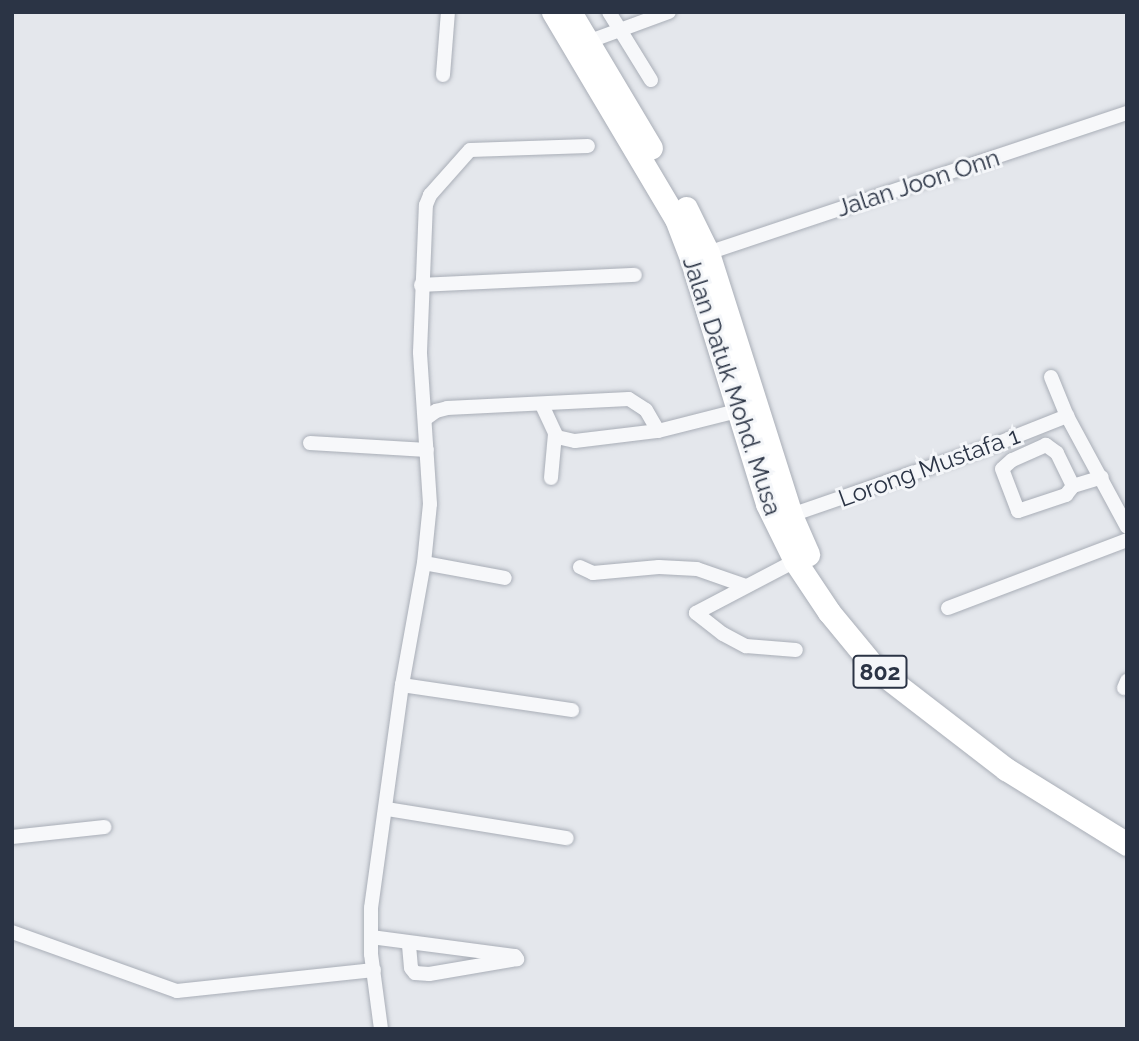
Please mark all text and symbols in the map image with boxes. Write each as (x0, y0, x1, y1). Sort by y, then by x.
street label: Jalan Joon Onn (833, 143, 1003, 223)
street label: Jalan Datuk Mohd. Musa (677, 253, 787, 519)
street label: Lorong Mustafa 1 (835, 421, 1023, 513)
road number: 802 (852, 652, 908, 692)

